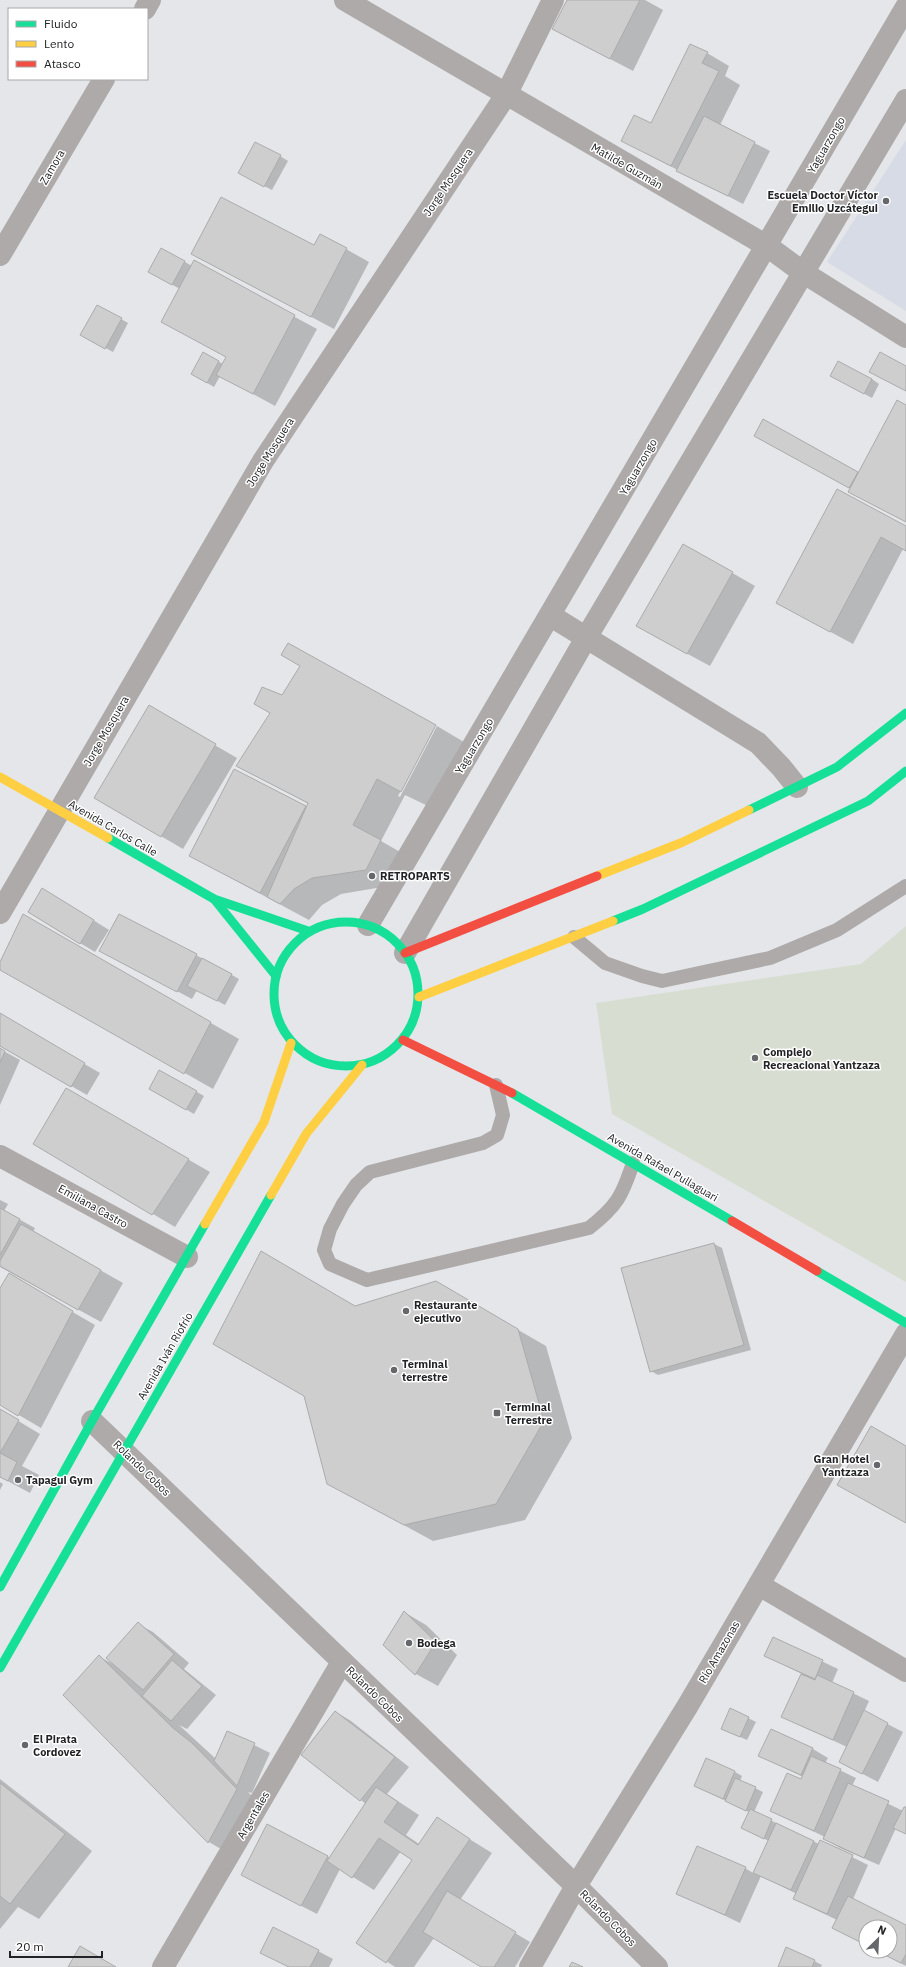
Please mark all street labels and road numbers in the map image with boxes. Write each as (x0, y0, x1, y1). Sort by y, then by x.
street label: Yaguarzongo (804, 114, 848, 176)
street label: Matilde Guzmán (589, 140, 665, 192)
street label: Jorge Mosquera (420, 145, 476, 219)
street label: Zamora (36, 147, 68, 187)
street label: Jorge Mosquera (243, 415, 297, 489)
street label: Yaguarzongo (616, 436, 660, 498)
street label: Jorge Mosquera (80, 693, 132, 769)
street label: Yaguarzongo (452, 715, 496, 777)
street label: Avenida Carlos Calle (66, 797, 160, 859)
street label: Avenida Rafael Pullaguari (605, 1130, 721, 1204)
street label: Emiliana Castro (56, 1181, 130, 1231)
street label: Avenida Iván Riofrío (134, 1310, 196, 1402)
street label: Rolando Cobos (110, 1437, 174, 1499)
street label: Río Amazonas (696, 1618, 742, 1686)
street label: Rolando Cobos (343, 1663, 407, 1725)
street label: Argentales (234, 1789, 272, 1841)
street label: Rolando Cobos (577, 1887, 639, 1949)

